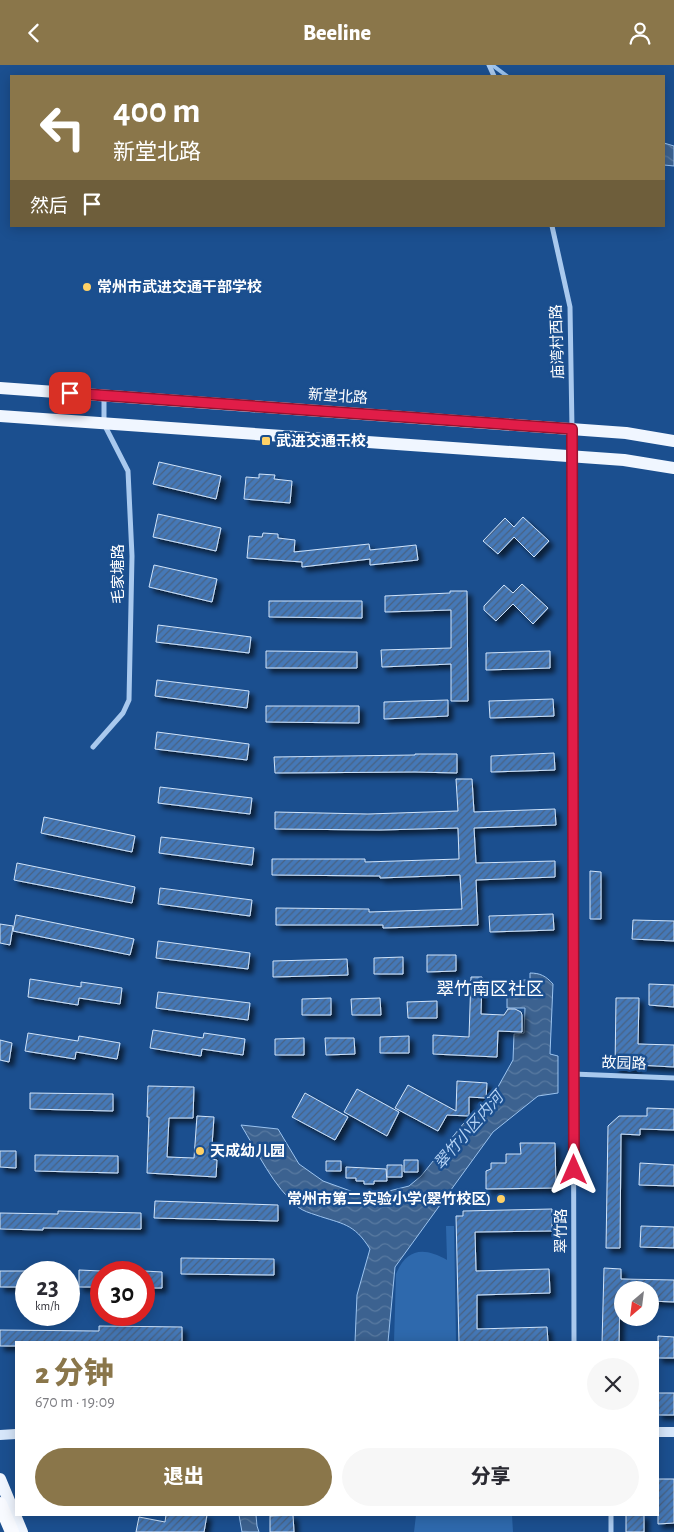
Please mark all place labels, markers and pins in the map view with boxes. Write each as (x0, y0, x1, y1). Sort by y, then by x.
place label: 常州市武进交通干部学校 (97, 278, 262, 295)
marker: 常州市武进交通干部学校 (81, 281, 93, 293)
pin (49, 372, 91, 414)
place label: 武进交通干校 (276, 432, 366, 449)
marker: 武进交通干校 (260, 435, 272, 447)
place label: 天成幼儿园 (210, 1142, 285, 1159)
marker: 天成幼儿园 (194, 1145, 206, 1157)
place label: 常州市第二实验小学(翠竹校区) (287, 1190, 491, 1207)
marker: 常州市第二实验小学(翠竹校区) (495, 1193, 507, 1205)

